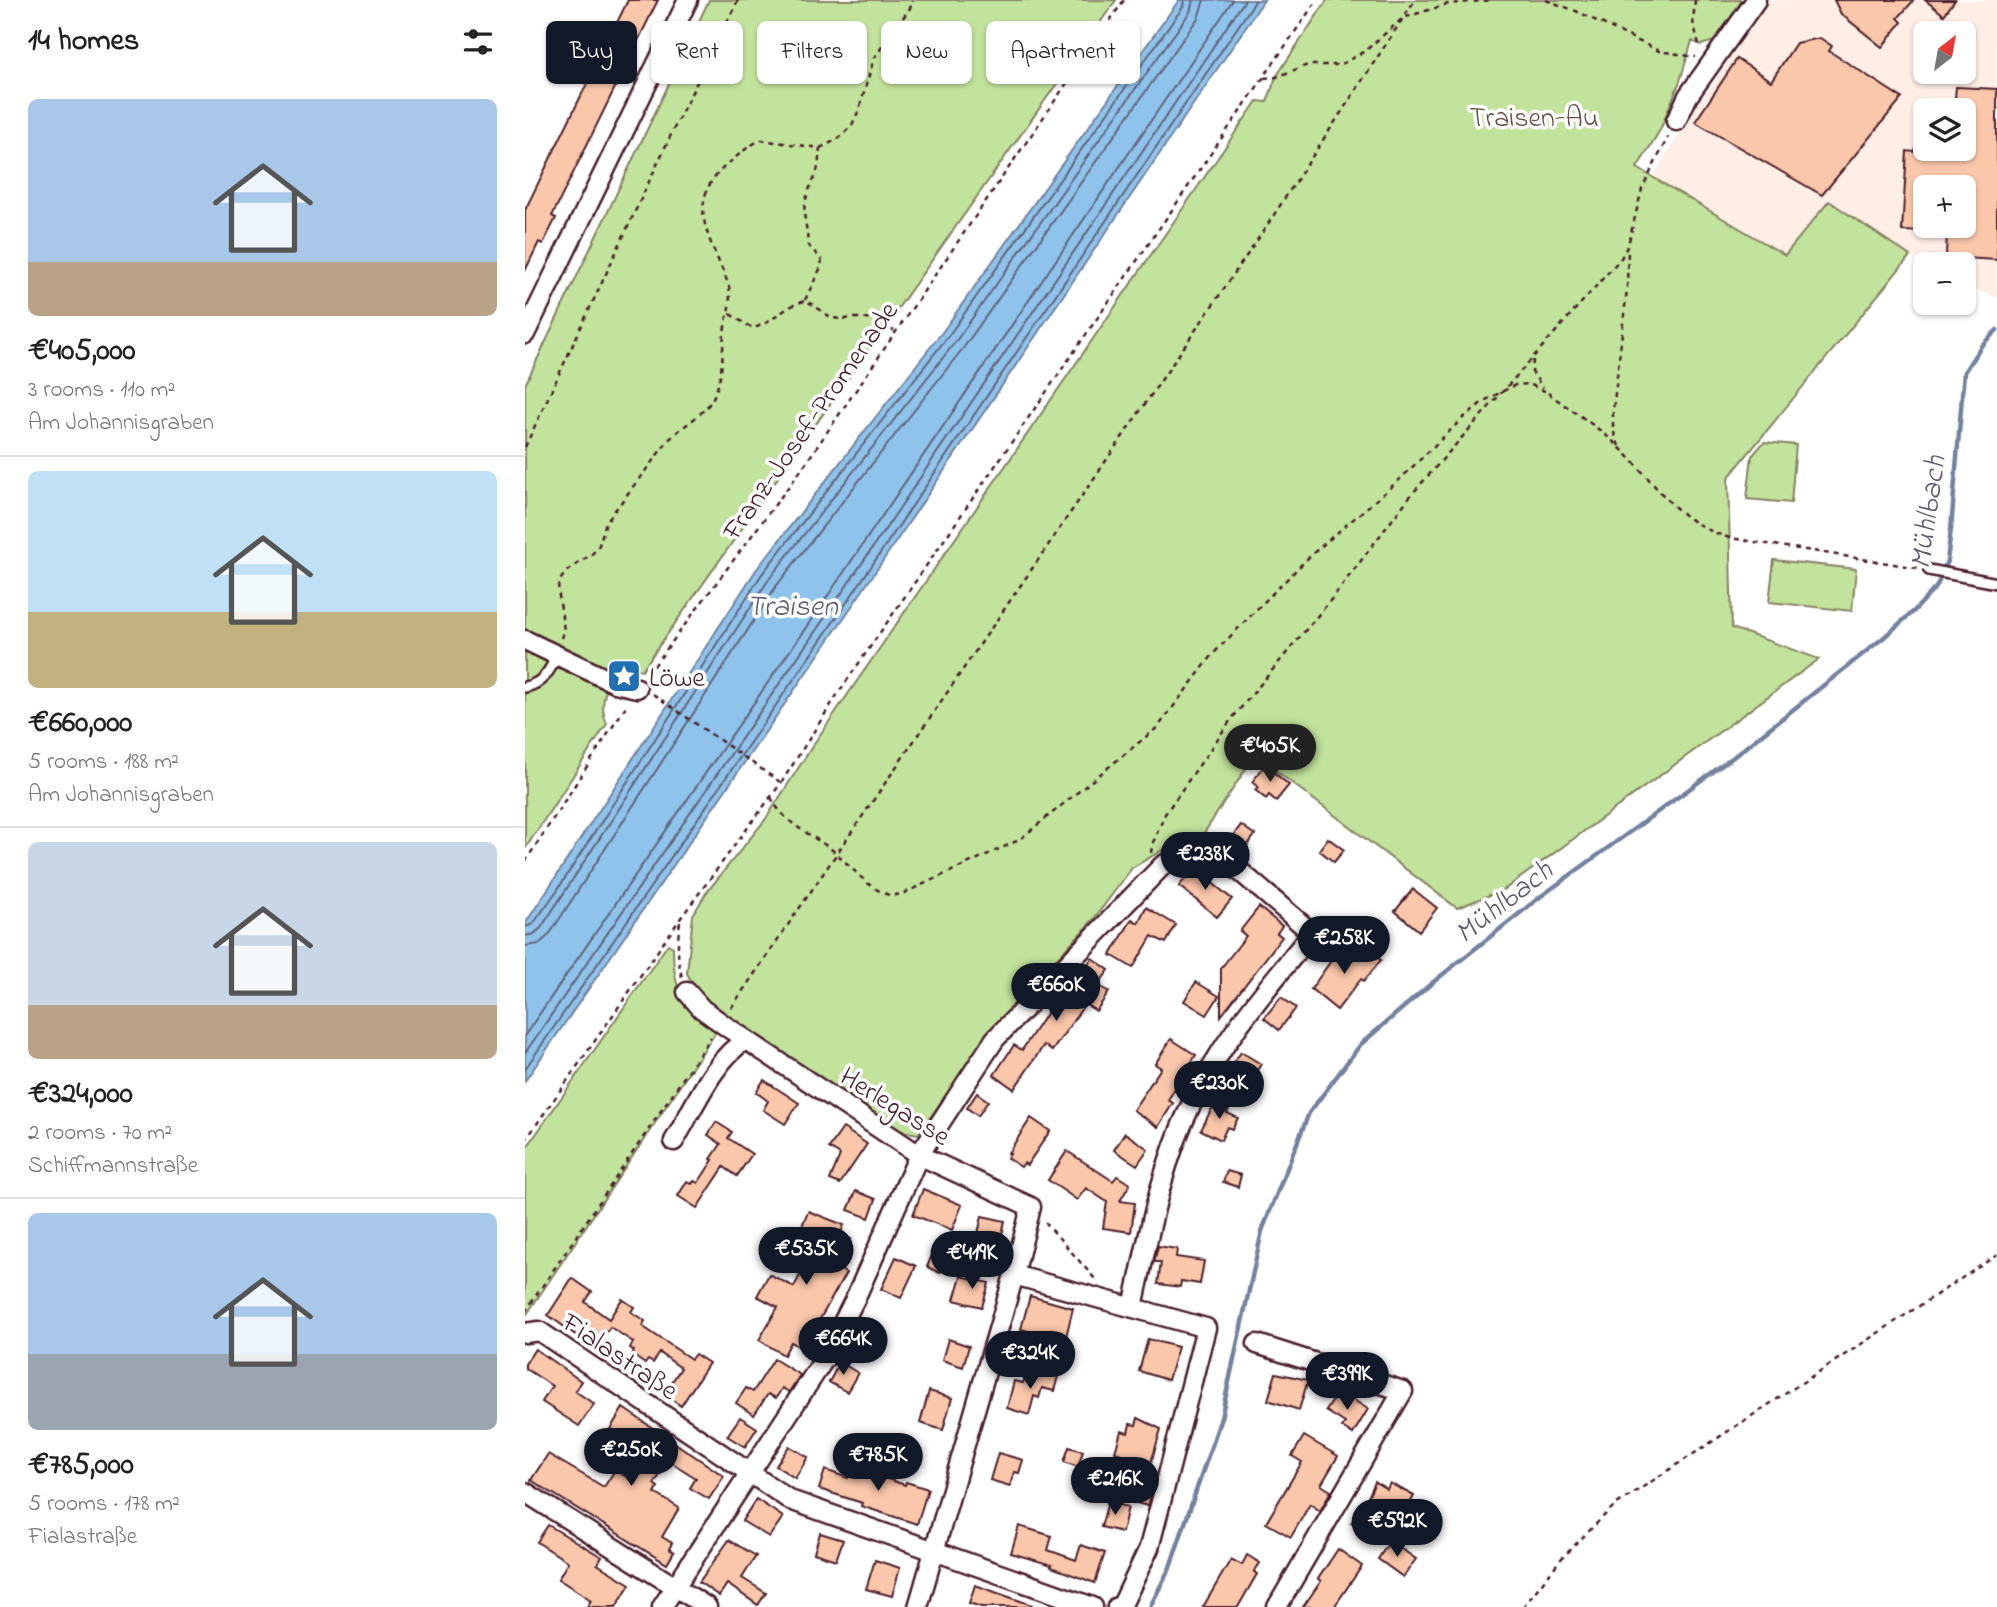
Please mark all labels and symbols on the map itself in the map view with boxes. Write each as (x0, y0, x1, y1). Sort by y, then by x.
north arrow (1913, 21, 1976, 84)
park label: Traisen-Au (1469, 99, 1599, 140)
street label: Franz-Josef-Promenade (713, 294, 910, 551)
water label: Mühlbach (1900, 452, 1960, 572)
water label: Traisen (746, 586, 839, 630)
place icon: Löwe (605, 657, 643, 695)
place label: Löwe (649, 659, 705, 700)
pin: €405K (1221, 724, 1319, 784)
pin: €238K (1156, 832, 1254, 892)
water label: Mühlbach (1446, 850, 1564, 956)
pin: €258K (1295, 916, 1393, 976)
pin: €660K (1007, 964, 1105, 1023)
street label: Herlegasse (831, 1058, 958, 1158)
pin: €230K (1170, 1062, 1268, 1121)
pin: €535K (757, 1228, 855, 1287)
pin: €419K (923, 1232, 1021, 1291)
street label: Fialastraße (552, 1303, 686, 1412)
pin: €664K (794, 1318, 892, 1377)
pin: €324K (981, 1332, 1079, 1391)
pin: €399K (1298, 1352, 1396, 1412)
pin: €250K (582, 1428, 680, 1488)
pin: €785K (829, 1434, 927, 1493)
pin: €216K (1066, 1458, 1164, 1517)
pin: €592K (1348, 1500, 1446, 1559)

